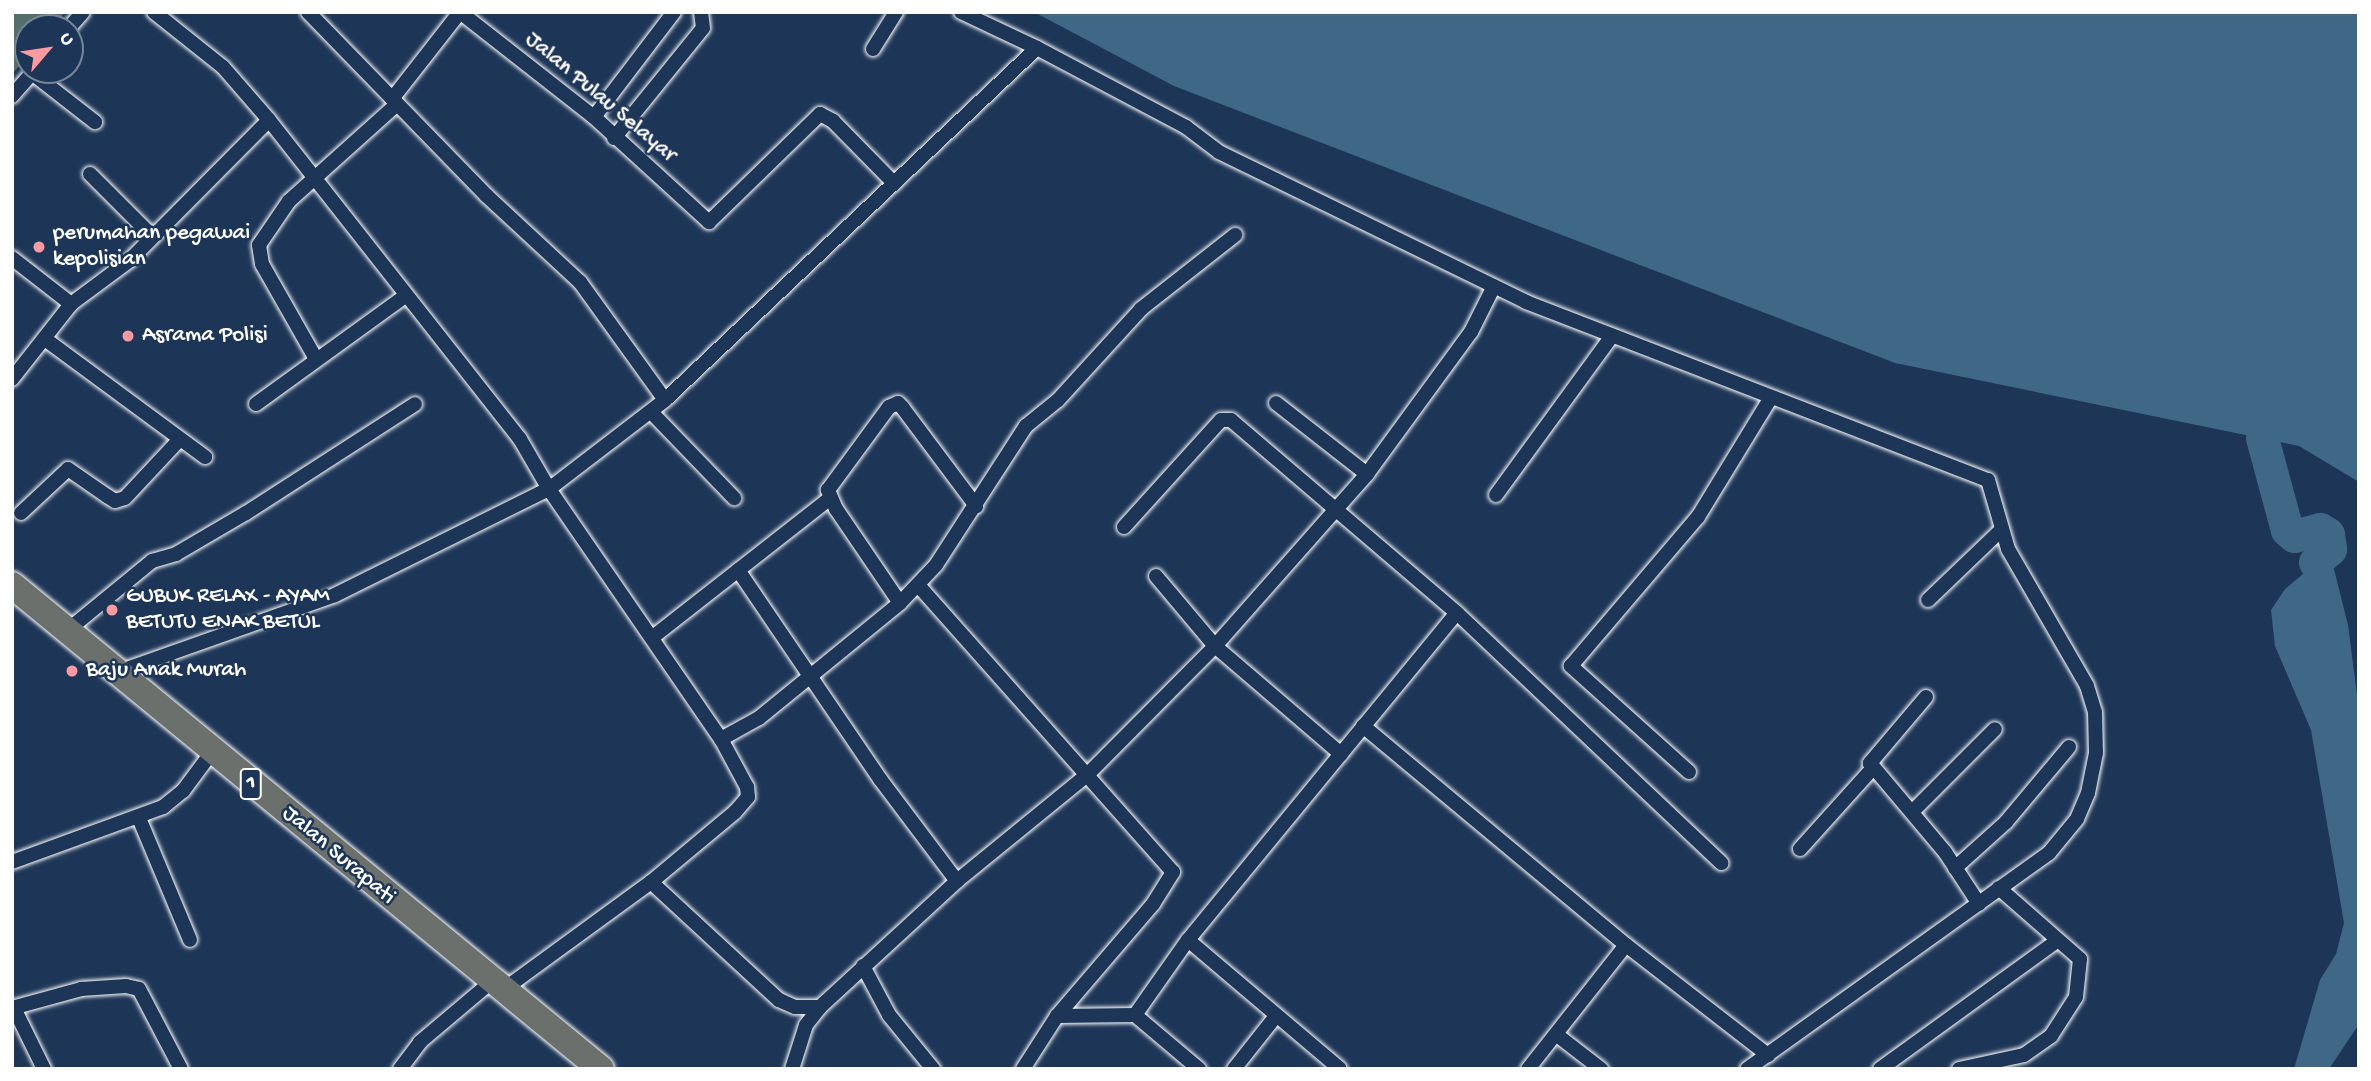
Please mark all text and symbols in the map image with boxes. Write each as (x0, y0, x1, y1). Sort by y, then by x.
north arrow (14, 14, 84, 84)
street label: Jalan Pulau Selayar (519, 27, 681, 169)
text: U (53, 29, 79, 50)
place label: perumahan pegawai kepolisian (53, 220, 250, 274)
marker: perumahan pegawai kepolisian (31, 239, 47, 255)
place label: Asrama Polisi (142, 322, 268, 350)
marker: Asrama Polisi (120, 328, 136, 344)
place label: GUBUK RELAX - AYAM BETUTU ENAK BETUL (126, 583, 329, 637)
marker: GUBUK RELAX - AYAM BETUTU ENAK BETUL (104, 602, 120, 618)
place label: Baju Anak Murah (86, 657, 246, 685)
marker: Baju Anak Murah (64, 663, 80, 679)
road number: 1 (239, 766, 263, 802)
street label: Jalan Surapati (276, 800, 400, 912)

